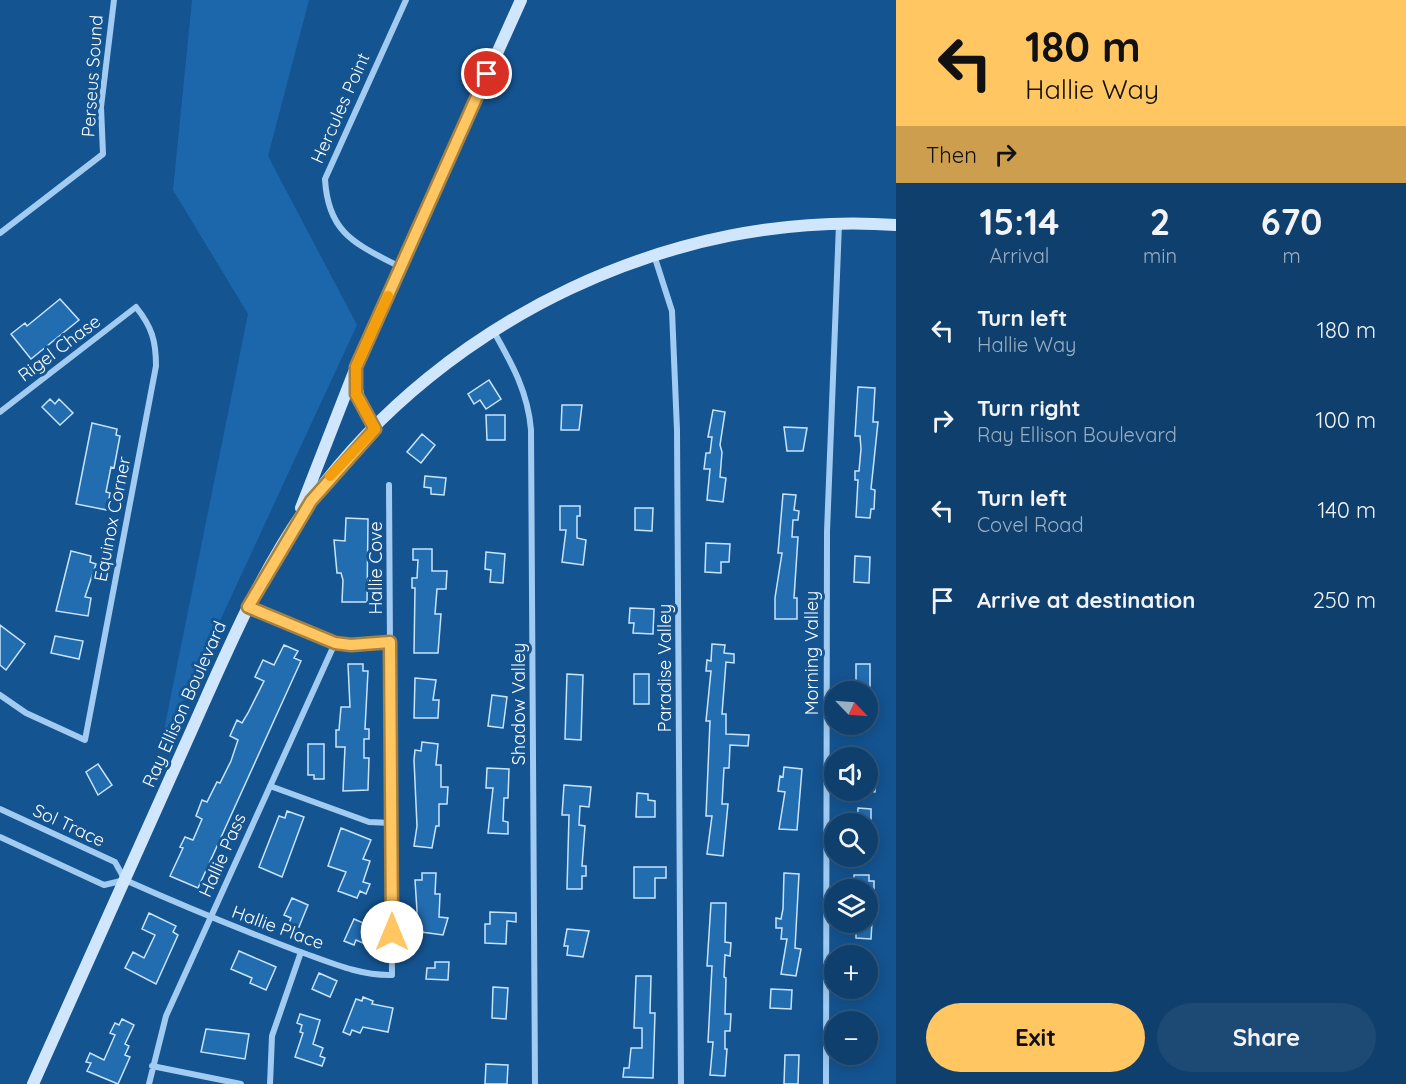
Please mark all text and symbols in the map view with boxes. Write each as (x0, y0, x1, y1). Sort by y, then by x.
street label: Perseus Sound (76, 14, 108, 138)
text: 180 m (1025, 20, 1141, 73)
icon: left (926, 24, 1004, 102)
pin (461, 48, 512, 99)
street label: Hercules Point (305, 49, 375, 167)
icon: arrive (470, 57, 503, 90)
text: Hallie Way (1025, 72, 1159, 106)
icon: right (989, 138, 1022, 171)
text: Then (926, 141, 977, 169)
text: 15:14 (980, 199, 1059, 244)
text: 2 (1150, 199, 1170, 244)
text: 670 (1261, 199, 1322, 244)
text: Arrival (990, 243, 1049, 268)
text: min (1143, 243, 1177, 268)
text: m (1282, 243, 1301, 268)
text: Turn left (977, 304, 1067, 332)
street label: Rigel Chase (13, 309, 105, 387)
icon: left (926, 314, 959, 347)
text: 180 m (1317, 316, 1376, 344)
text: Hallie Way (977, 332, 1076, 357)
text: Turn right (977, 394, 1081, 422)
icon: right (926, 404, 959, 437)
text: 100 m (1316, 406, 1376, 434)
text: Ray Ellison Boulevard (977, 422, 1177, 447)
street label: Equinox Corner (89, 454, 135, 583)
text: Turn left (977, 484, 1067, 512)
icon: left (926, 494, 959, 527)
text: 140 m (1317, 496, 1376, 524)
text: Covel Road (977, 512, 1084, 537)
street label: Hallie Cove (364, 521, 387, 615)
icon: arrive (926, 584, 959, 617)
text: Arrive at destination (977, 586, 1195, 614)
text: 250 m (1313, 586, 1376, 614)
street label: Morning Valley (800, 591, 823, 715)
street label: Paradise Valley (653, 604, 676, 732)
street label: Ray Ellison Boulevard (137, 617, 231, 791)
street label: Shadow Valley (507, 643, 530, 765)
north arrow (824, 681, 878, 735)
map controls (824, 681, 878, 1065)
button: sound (824, 747, 878, 801)
street label: Sol Trace (29, 798, 109, 852)
street label: Hallie Pass (193, 809, 251, 901)
button: search (824, 813, 878, 867)
button: layers (824, 879, 878, 933)
street label: Hallie Place (229, 900, 327, 954)
position arrow (360, 900, 424, 964)
button: + (824, 945, 878, 999)
button: Exit (926, 1003, 1145, 1072)
button: Share (1157, 1003, 1376, 1072)
button: − (824, 1011, 878, 1065)

